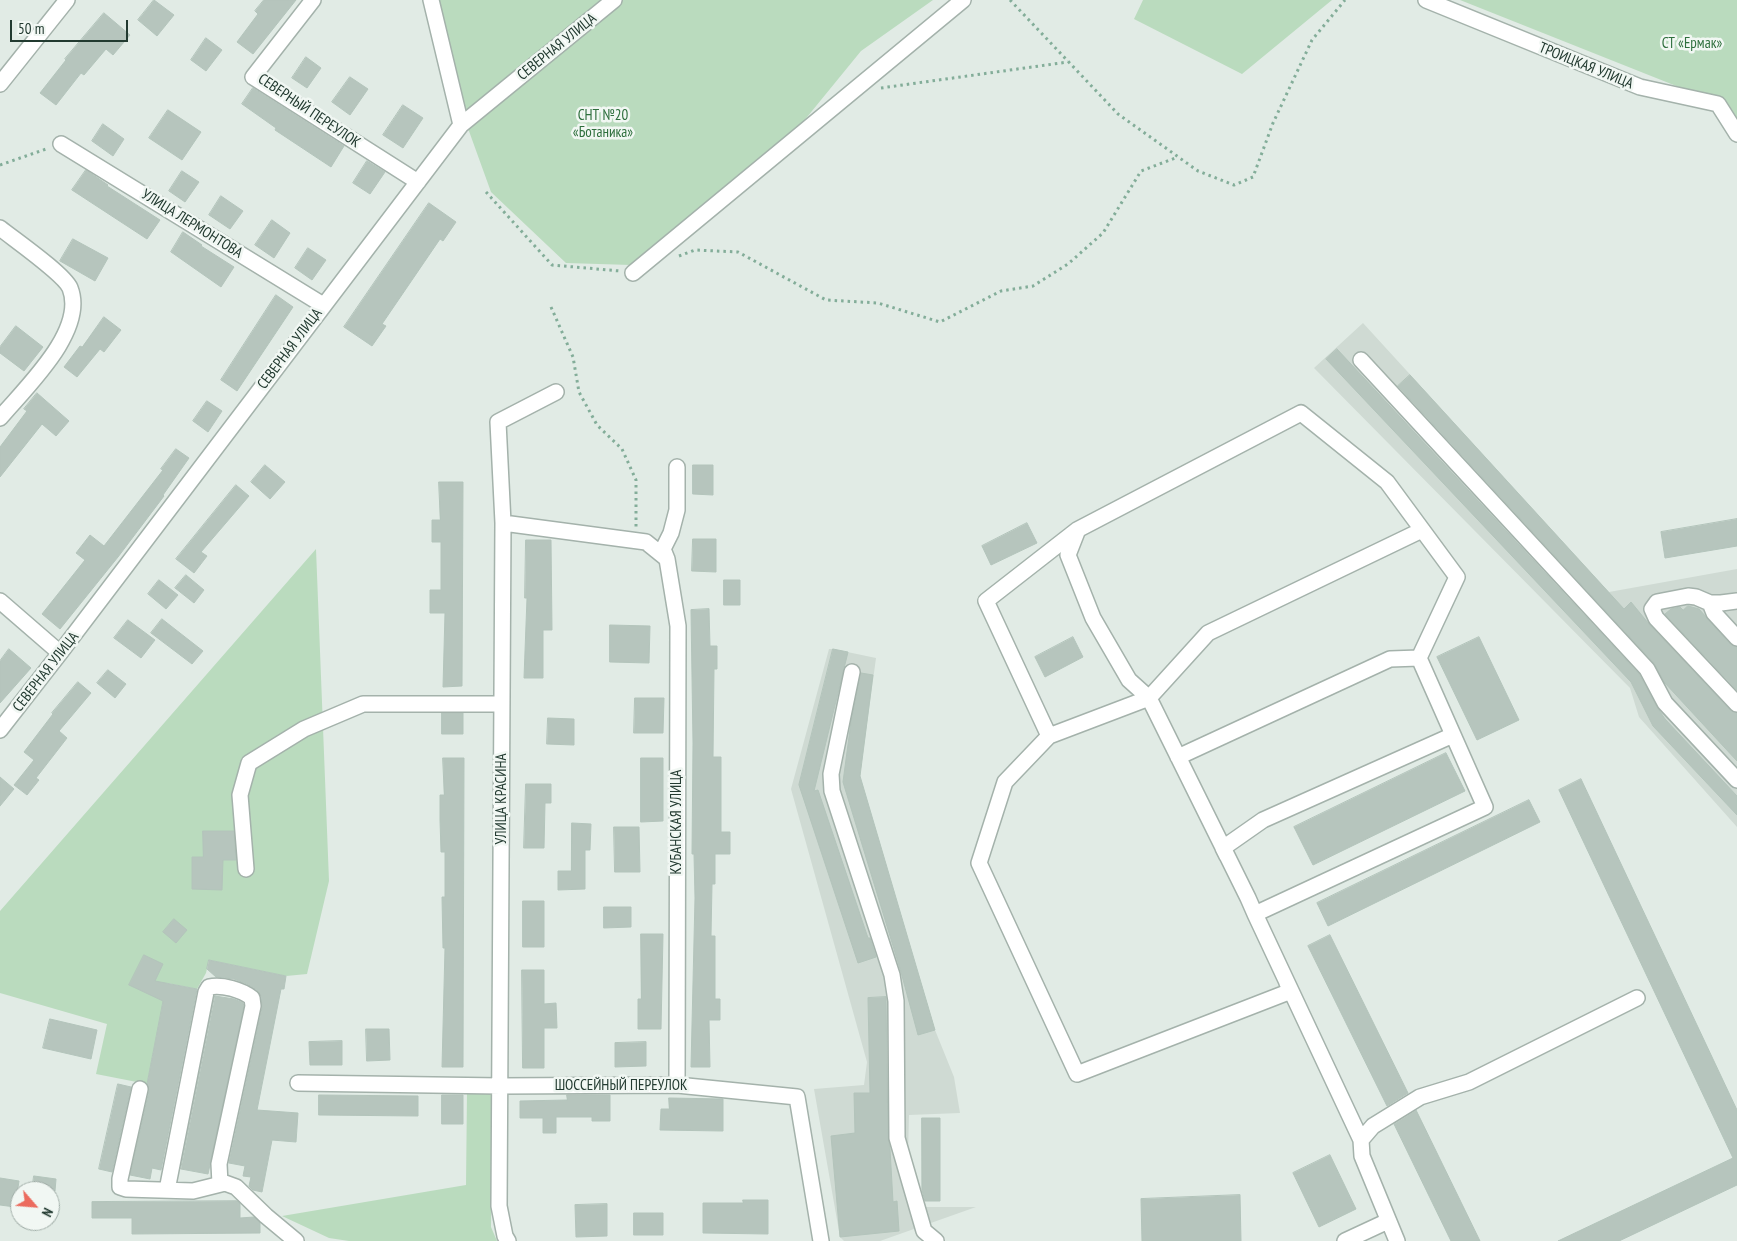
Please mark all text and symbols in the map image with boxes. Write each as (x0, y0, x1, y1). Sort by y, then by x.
scale bar (12, 10, 130, 42)
street label: СЕВЕРНАЯ УЛИЦА (514, 10, 600, 84)
text: 50 m (18, 19, 44, 38)
park label: СТ «Ермак» (1662, 35, 1722, 53)
street label: ТРОИЦКАЯ УЛИЦА (1536, 39, 1636, 93)
street label: СЕВЕРНЫЙ ПЕРЕУЛОК (254, 70, 364, 152)
park label: СНТ №20 «Ботаника» (573, 107, 633, 142)
street label: УЛИЦА ЛЕРМОНТОВА (138, 186, 246, 262)
street label: СЕВЕРНАЯ УЛИЦА (254, 305, 326, 393)
street label: СЕВЕРНАЯ УЛИЦА (9, 628, 83, 716)
street label: УЛИЦА КРАСИНА (493, 753, 511, 845)
street label: КУБАНСКАЯ УЛИЦА (668, 770, 686, 874)
street label: ШОССЕЙНЫЙ ПЕРЕУЛОК (555, 1077, 687, 1095)
north arrow (10, 1181, 60, 1231)
text: N (38, 1205, 57, 1220)

